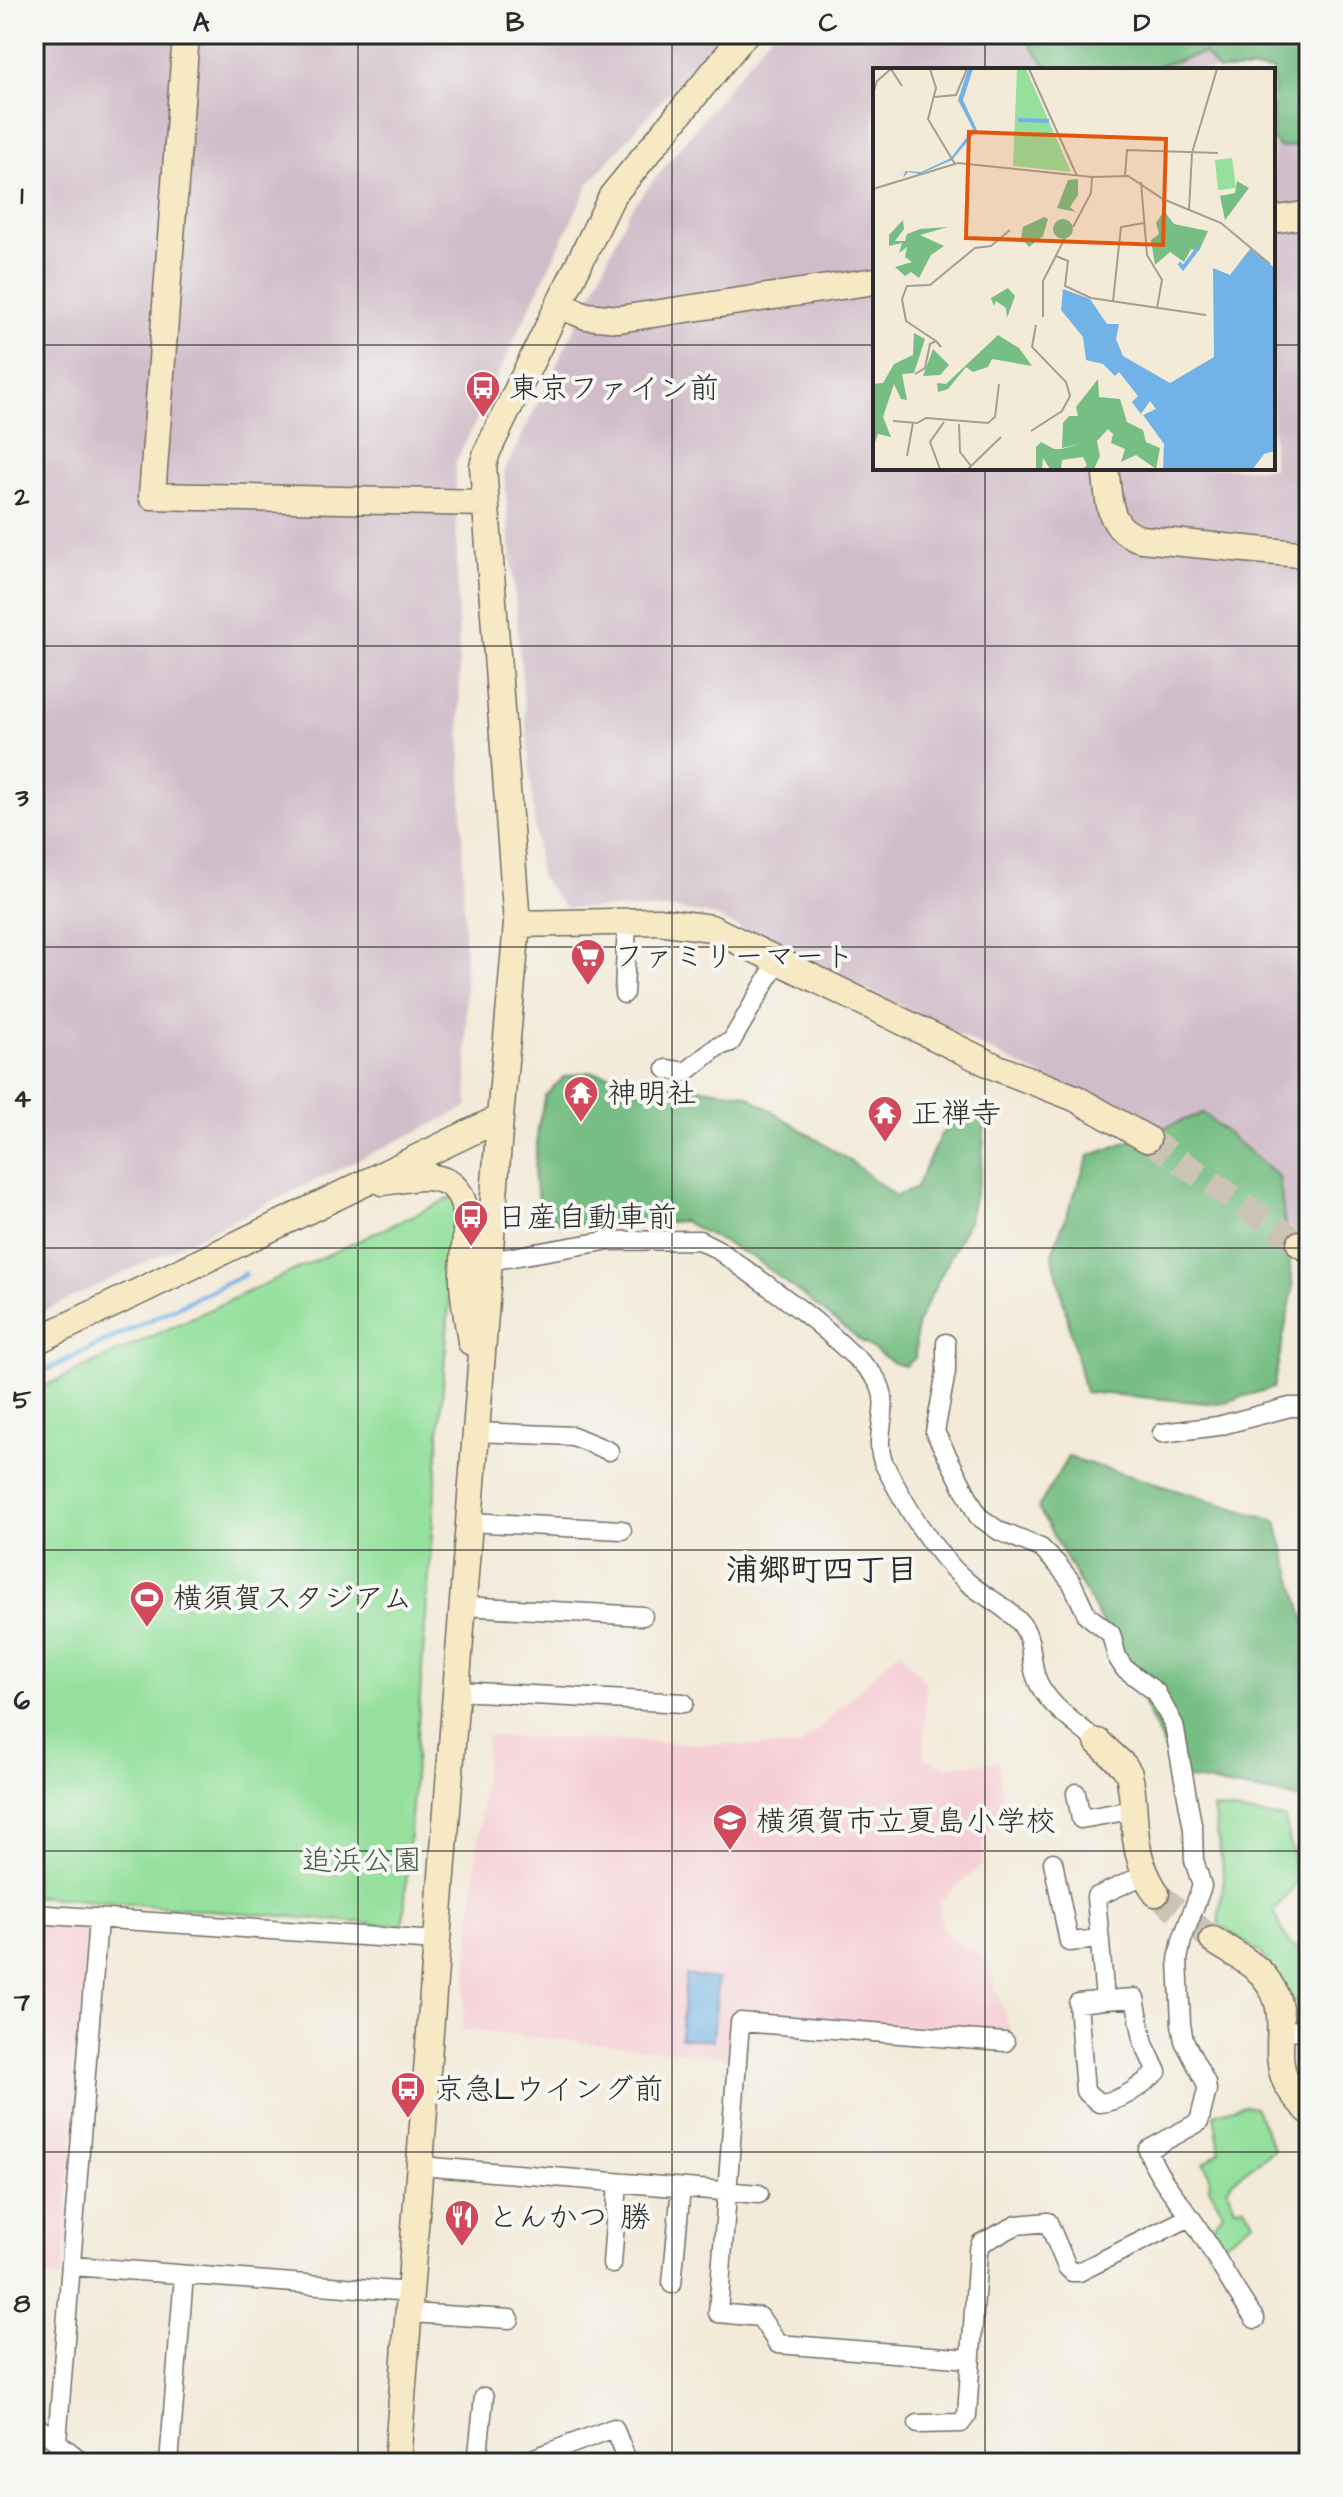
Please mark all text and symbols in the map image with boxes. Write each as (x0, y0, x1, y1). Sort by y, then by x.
text: A (193, 5, 210, 41)
text: B (506, 5, 525, 41)
text: C (819, 5, 838, 41)
text: D (1134, 5, 1151, 41)
inset map (873, 68, 1275, 470)
text: 1 (20, 178, 24, 214)
place label: 東京ファイン前 (509, 368, 719, 410)
bus stop icon: 東京ファイン前 (464, 369, 502, 419)
text: 2 (14, 479, 30, 515)
text: 3 (14, 780, 29, 816)
place label: ファミリーマート (614, 936, 855, 978)
supermarket icon: ファミリーマート (569, 937, 607, 987)
place label: 神明社 (607, 1073, 697, 1115)
temple icon: 神明社 (562, 1074, 600, 1124)
text: 4 (13, 1081, 31, 1117)
place label: 正禅寺 (911, 1093, 1001, 1135)
temple icon: 正禅寺 (866, 1094, 904, 1144)
place label: 日産自動車前 (497, 1197, 677, 1239)
bus stop icon: 日産自動車前 (452, 1198, 490, 1248)
text: 5 (13, 1382, 32, 1418)
district label: 浦郷町四丁目 (726, 1548, 918, 1593)
place label: 横須賀スタジアム (173, 1578, 412, 1620)
sports icon: 横須賀スタジアム (128, 1579, 166, 1629)
text: 6 (14, 1683, 31, 1719)
place label: 横須賀市立夏島小学校 (756, 1801, 1056, 1843)
school or university icon: 横須賀市立夏島小学校 (711, 1802, 749, 1852)
park label: 追浜公園 (302, 1840, 422, 1882)
text: 7 (13, 1984, 30, 2020)
place label: 京急Lウイング前 (434, 2069, 664, 2111)
bus stop icon: 京急Lウイング前 (389, 2070, 427, 2120)
place label: とんかつ 勝 (488, 2197, 650, 2239)
restaurant icon: とんかつ 勝 (443, 2198, 481, 2248)
text: 8 (14, 2286, 31, 2322)

